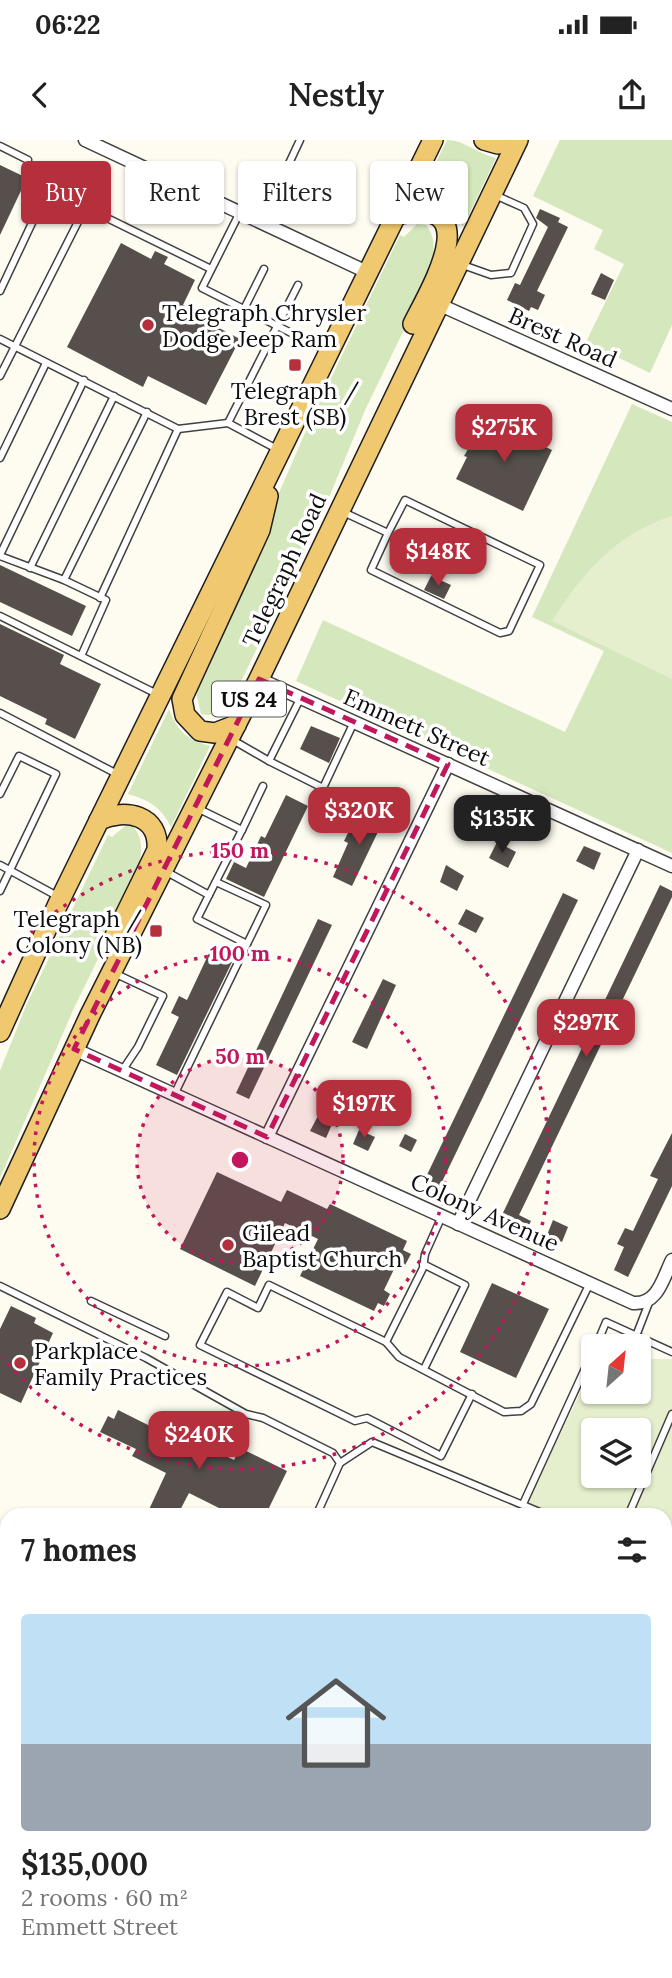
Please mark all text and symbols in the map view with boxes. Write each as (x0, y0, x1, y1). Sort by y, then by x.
text: 06:22 (35, 8, 101, 41)
text: Nestly (288, 74, 384, 115)
icon: back (21, 76, 59, 114)
icon: share (613, 76, 651, 114)
chip: Buy (21, 161, 111, 224)
chip: Rent (125, 161, 224, 224)
chip: Filters (238, 161, 356, 224)
chip: New (370, 161, 468, 224)
place label: Telegraph Chrysler Dodge Jeep Ram (162, 298, 366, 353)
street label: Brest Road (504, 300, 622, 374)
marker: Telegraph Chrysler Dodge Jeep Ram (140, 317, 156, 333)
marker: Telegraph / Brest (SB) (287, 357, 303, 373)
place label: Telegraph / Brest (SB) (231, 376, 359, 432)
pin: $275K (455, 404, 553, 464)
text: $275K (471, 412, 537, 441)
street label: Telegraph Road (236, 488, 332, 651)
pin: $148K (389, 528, 487, 588)
text: $148K (406, 536, 470, 565)
road number: US 24 (212, 682, 286, 716)
street label: Emmett Street (339, 682, 495, 772)
pin: $320K (310, 788, 408, 847)
text: $320K (324, 795, 394, 824)
pin: $135K (453, 796, 551, 855)
text: $135K (470, 803, 534, 832)
text: 150 m (211, 837, 269, 864)
place label: Telegraph / Colony (NB) (13, 904, 142, 960)
marker: Telegraph / Colony (NB) (148, 923, 164, 939)
text: 100 m (210, 940, 270, 967)
pin: $297K (537, 1000, 635, 1059)
text: $297K (553, 1007, 619, 1036)
text: 50 m (215, 1043, 265, 1070)
pin: $197K (315, 1080, 413, 1140)
text: $197K (332, 1088, 396, 1117)
centre of rings (228, 1148, 252, 1172)
street label: Colony Avenue (406, 1166, 564, 1258)
place label: Gilead Baptist Church (242, 1218, 402, 1273)
marker: Gilead Baptist Church (220, 1237, 236, 1253)
north arrow (581, 1334, 651, 1404)
map controls (581, 1334, 651, 1488)
place label: Parkplace Family Practices (34, 1336, 207, 1391)
marker: Parkplace Family Practices (12, 1355, 28, 1371)
pin: $240K (150, 1412, 248, 1471)
button: layers (581, 1418, 651, 1488)
text: $240K (164, 1419, 234, 1448)
text: 7 homes (21, 1531, 137, 1569)
icon: filters (613, 1531, 651, 1569)
icon: home (273, 1660, 399, 1786)
text: $135,000 (21, 1845, 148, 1883)
text: 2 rooms · 60 m² (21, 1883, 188, 1912)
text: Emmett Street (21, 1912, 178, 1941)

